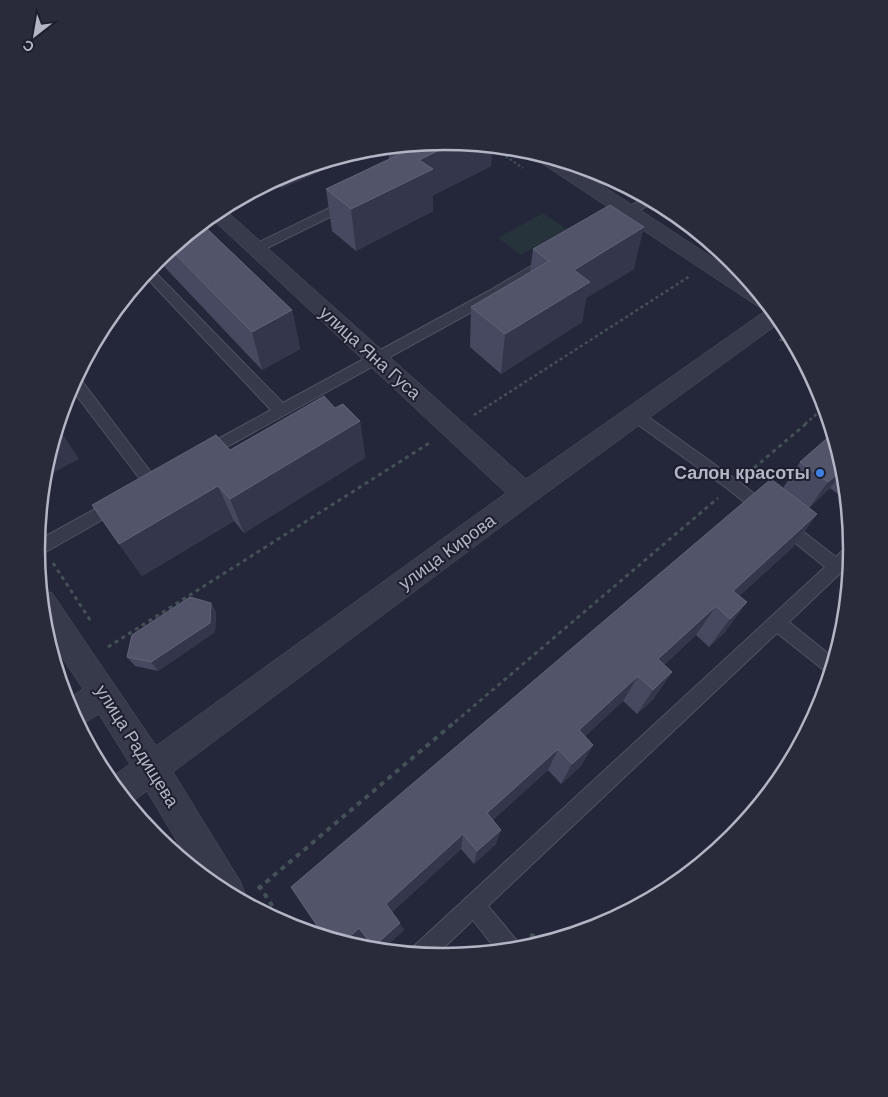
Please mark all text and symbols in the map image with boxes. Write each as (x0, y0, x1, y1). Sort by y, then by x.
north arrow (10, 10, 60, 60)
text: С (20, 37, 37, 56)
street label: улица Яна Гуса (315, 302, 425, 404)
place label: Салон красоты (674, 463, 810, 483)
marker: Салон красоты (814, 467, 826, 479)
street label: улица Кирова (395, 510, 500, 594)
street label: улица Радищева (91, 681, 183, 812)

